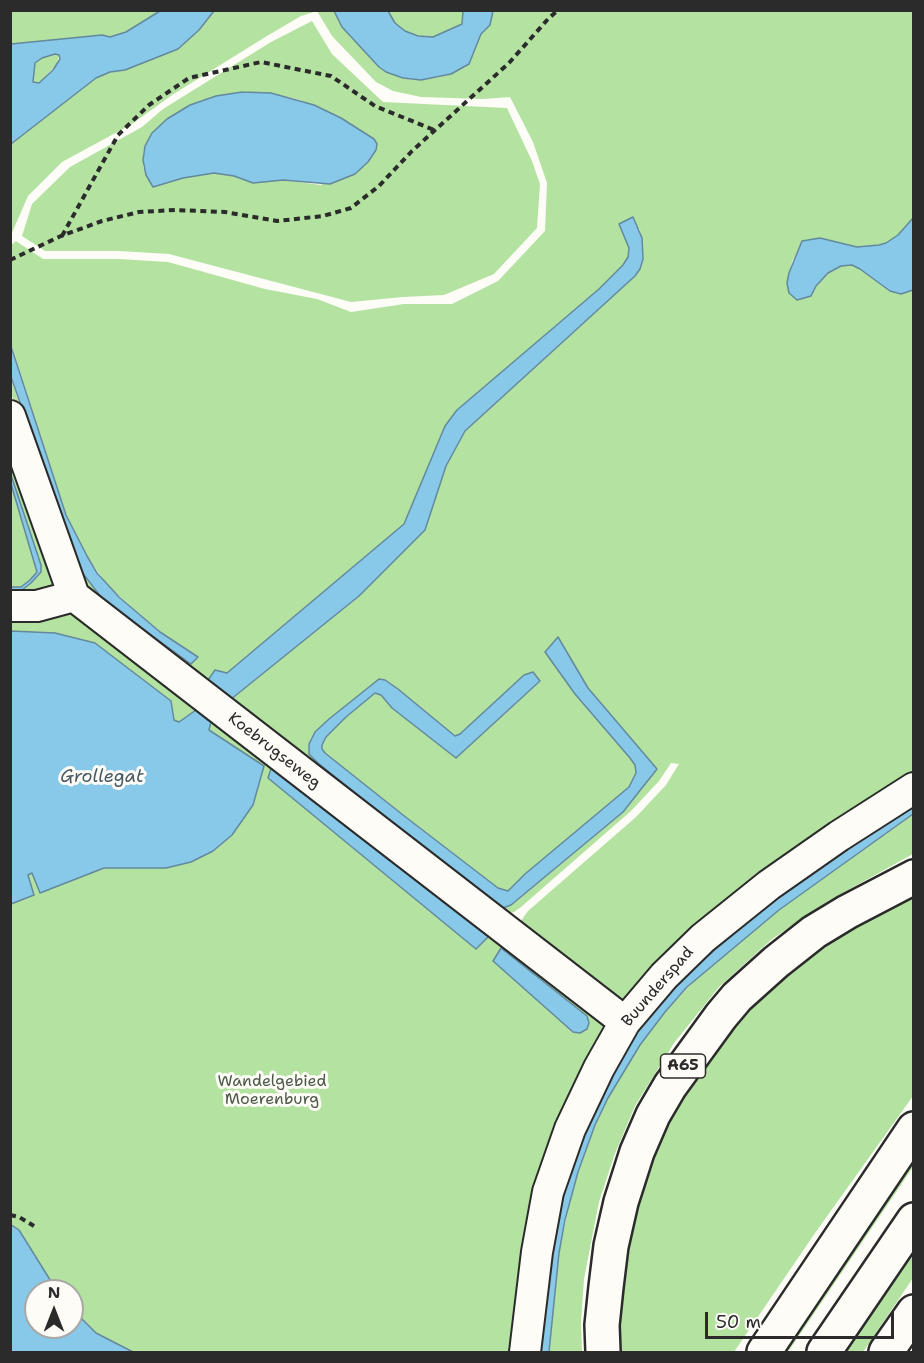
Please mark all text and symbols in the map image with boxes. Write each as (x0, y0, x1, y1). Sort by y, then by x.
street label: Koebrugseweg (224, 709, 324, 793)
water label: Grollegat (60, 766, 144, 788)
street label: Buunderspad (618, 943, 698, 1031)
road number: A65 (660, 1054, 706, 1078)
park label: Wandelgebied Moerenburg (217, 1072, 327, 1110)
north arrow (24, 1279, 84, 1339)
text: N (48, 1282, 60, 1303)
scale bar (708, 1300, 897, 1338)
text: 50 m (716, 1310, 761, 1334)

